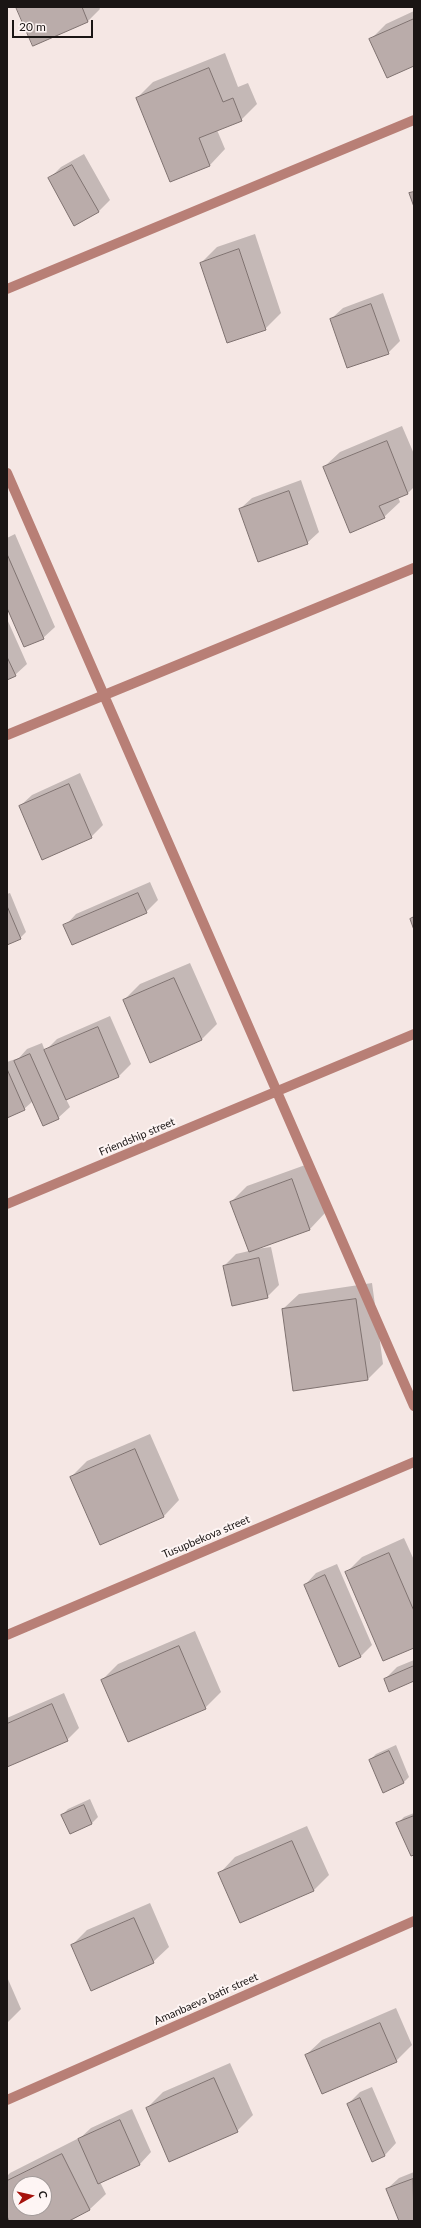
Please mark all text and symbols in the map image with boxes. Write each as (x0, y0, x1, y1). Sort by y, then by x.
scale bar (14, 12, 95, 38)
text: 20 m (19, 19, 46, 34)
street label: Friendship street (97, 1115, 177, 1159)
street label: Tusupbekova street (160, 1513, 252, 1561)
street label: Amanbaeva batir street (152, 1970, 260, 2028)
north arrow (12, 2176, 52, 2216)
text: С (36, 2190, 50, 2199)

